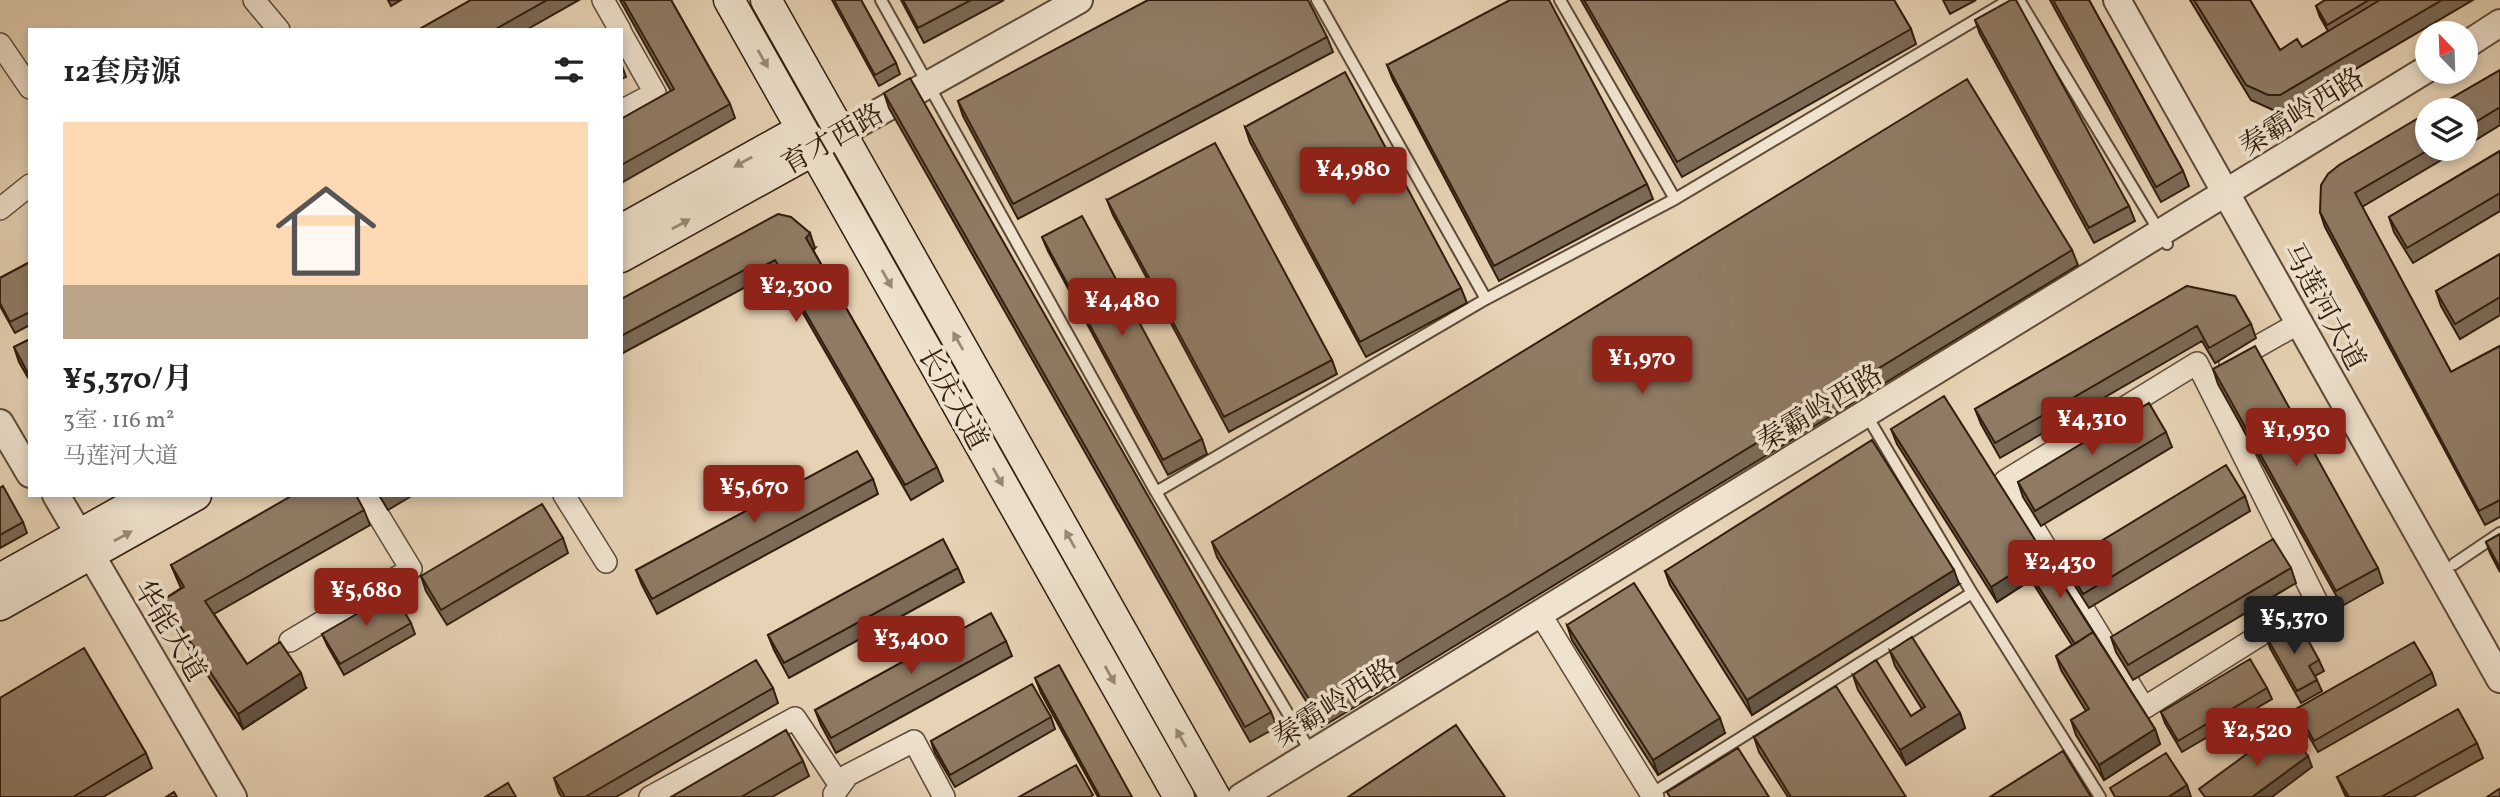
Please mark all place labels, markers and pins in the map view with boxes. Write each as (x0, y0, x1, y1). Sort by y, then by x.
pin: ¥4,980 (1296, 148, 1410, 207)
pin: ¥2,300 (739, 264, 853, 324)
pin: ¥4,480 (1065, 278, 1179, 338)
pin: ¥1,970 (1585, 336, 1699, 396)
pin: ¥4,310 (2035, 398, 2149, 457)
pin: ¥1,930 (2239, 408, 2353, 468)
pin: ¥5,670 (697, 466, 811, 525)
pin: ¥2,430 (2003, 540, 2117, 600)
pin: ¥5,680 (309, 568, 423, 628)
pin: ¥5,370 (2237, 596, 2351, 656)
pin: ¥3,400 (854, 616, 968, 676)
pin: ¥2,520 (2200, 708, 2314, 768)

